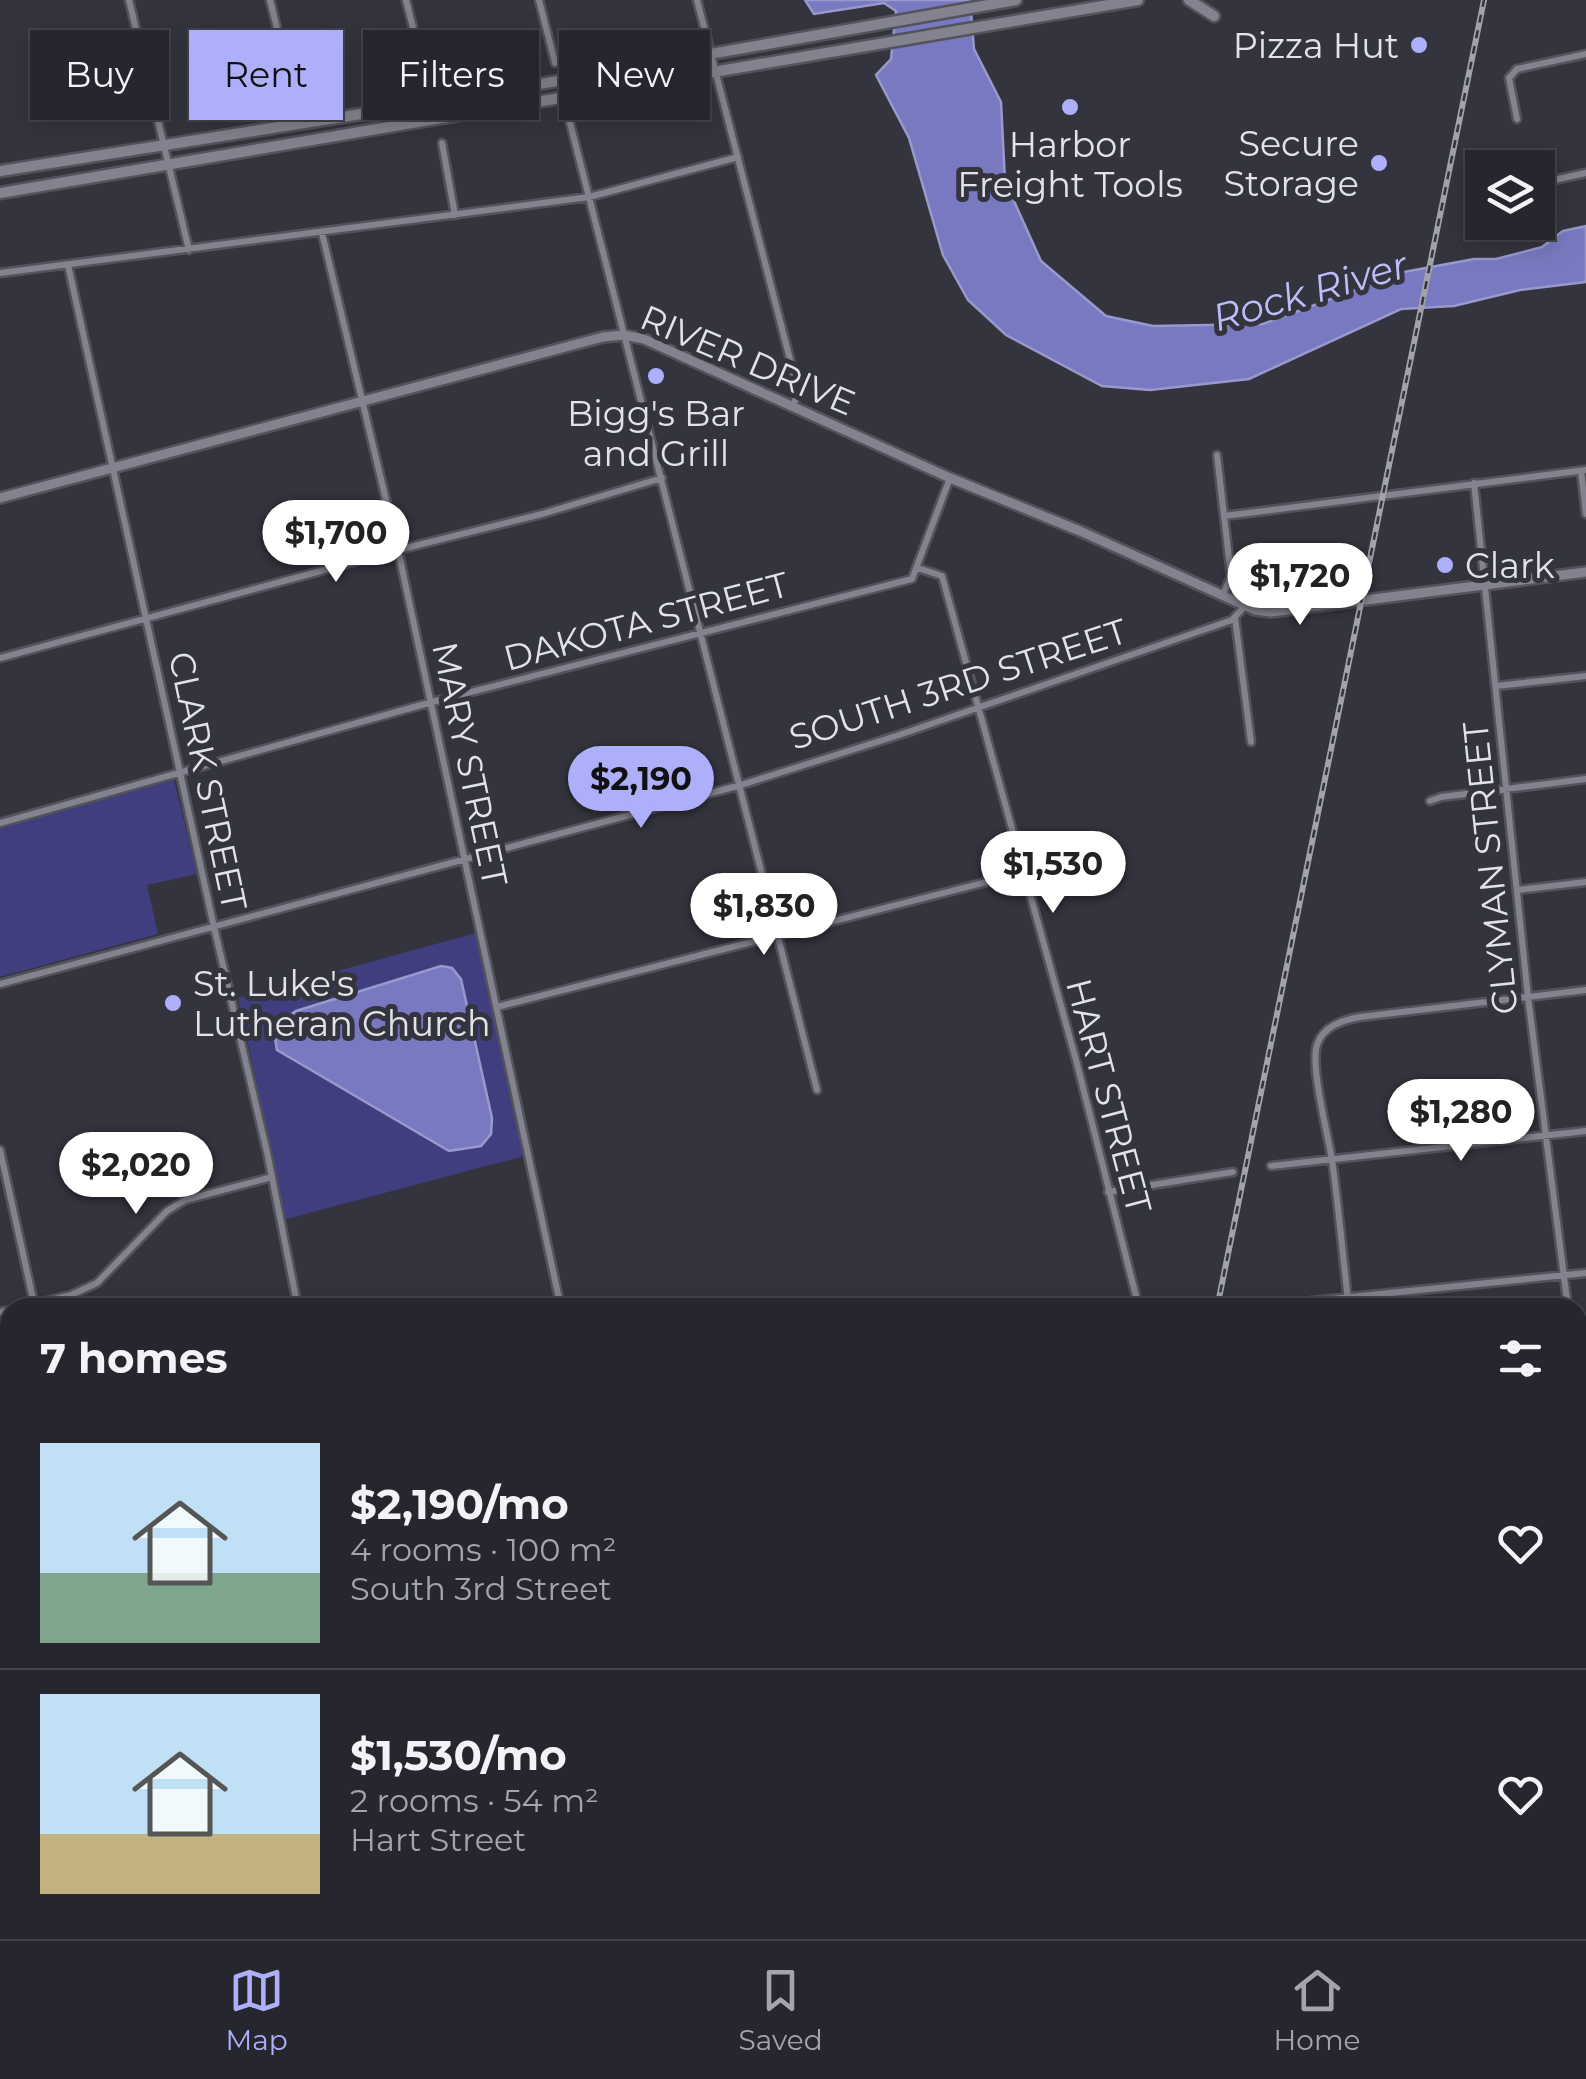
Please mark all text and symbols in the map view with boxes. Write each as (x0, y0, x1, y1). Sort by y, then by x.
place label: Pizza Hut (1233, 24, 1399, 67)
chip: Buy (30, 30, 169, 120)
chip: Rent (189, 30, 343, 120)
chip: Filters (363, 30, 539, 120)
chip: New (559, 30, 710, 120)
marker: Pizza Hut (1408, 34, 1430, 56)
marker: Harbor Freight Tools (1059, 96, 1081, 118)
place label: Secure Storage (1224, 122, 1359, 205)
place label: Harbor Freight Tools (957, 123, 1183, 206)
map controls (1465, 150, 1555, 240)
button: layers (1465, 150, 1555, 240)
marker: Secure Storage (1368, 152, 1390, 174)
water label: Rock River (1207, 241, 1414, 341)
street label: RIVER DRIVE (634, 296, 862, 424)
marker: Bigg's Bar and Grill (645, 365, 667, 387)
place label: Bigg's Bar and Grill (567, 392, 745, 475)
pin: $1,700 (255, 500, 417, 585)
text: $1,700 (284, 513, 388, 552)
pin: $1,720 (1219, 543, 1381, 628)
place label: Clark (1465, 544, 1555, 587)
marker: Clark (1434, 554, 1456, 576)
text: $1,720 (1250, 556, 1350, 595)
street label: DAKOTA STREET (499, 562, 793, 680)
street label: SOUTH 3RD STREET (784, 609, 1132, 759)
street label: MARY STREET (423, 638, 517, 890)
street label: CLARK STREET (160, 648, 256, 914)
street label: CLYMAN STREET (1453, 719, 1527, 1017)
pin: $2,190 (560, 746, 722, 831)
text: $2,190 (590, 759, 692, 798)
pin: $1,530 (972, 831, 1134, 916)
text: $1,530 (1003, 844, 1103, 883)
pin: $1,830 (683, 873, 845, 958)
text: $1,830 (712, 886, 816, 925)
place label: St. Luke's Lutheran Church (193, 962, 491, 1045)
street label: HART STREET (1057, 974, 1161, 1218)
marker: St. Luke's Lutheran Church (162, 992, 184, 1014)
pin: $1,280 (1380, 1079, 1542, 1164)
text: $1,280 (1409, 1092, 1513, 1131)
pin: $2,020 (55, 1132, 217, 1217)
text: $2,020 (81, 1145, 191, 1184)
icon: filters (1493, 1331, 1548, 1386)
text: 7 homes (40, 1332, 228, 1384)
text: $2,190/mo (350, 1478, 569, 1530)
icon: home (120, 1483, 240, 1603)
icon: heart (1493, 1516, 1548, 1571)
text: 4 rooms · 100 m² (350, 1530, 617, 1569)
text: South 3rd Street (350, 1569, 612, 1608)
text: $1,530/mo (350, 1729, 567, 1781)
icon: home (120, 1734, 240, 1854)
icon: heart (1493, 1767, 1548, 1822)
text: 2 rooms · 54 m² (350, 1781, 599, 1820)
text: Hart Street (350, 1820, 526, 1859)
tab: Map (225, 1963, 288, 2057)
tab: Saved (739, 1963, 823, 2057)
tab: Home (1274, 1963, 1361, 2057)

